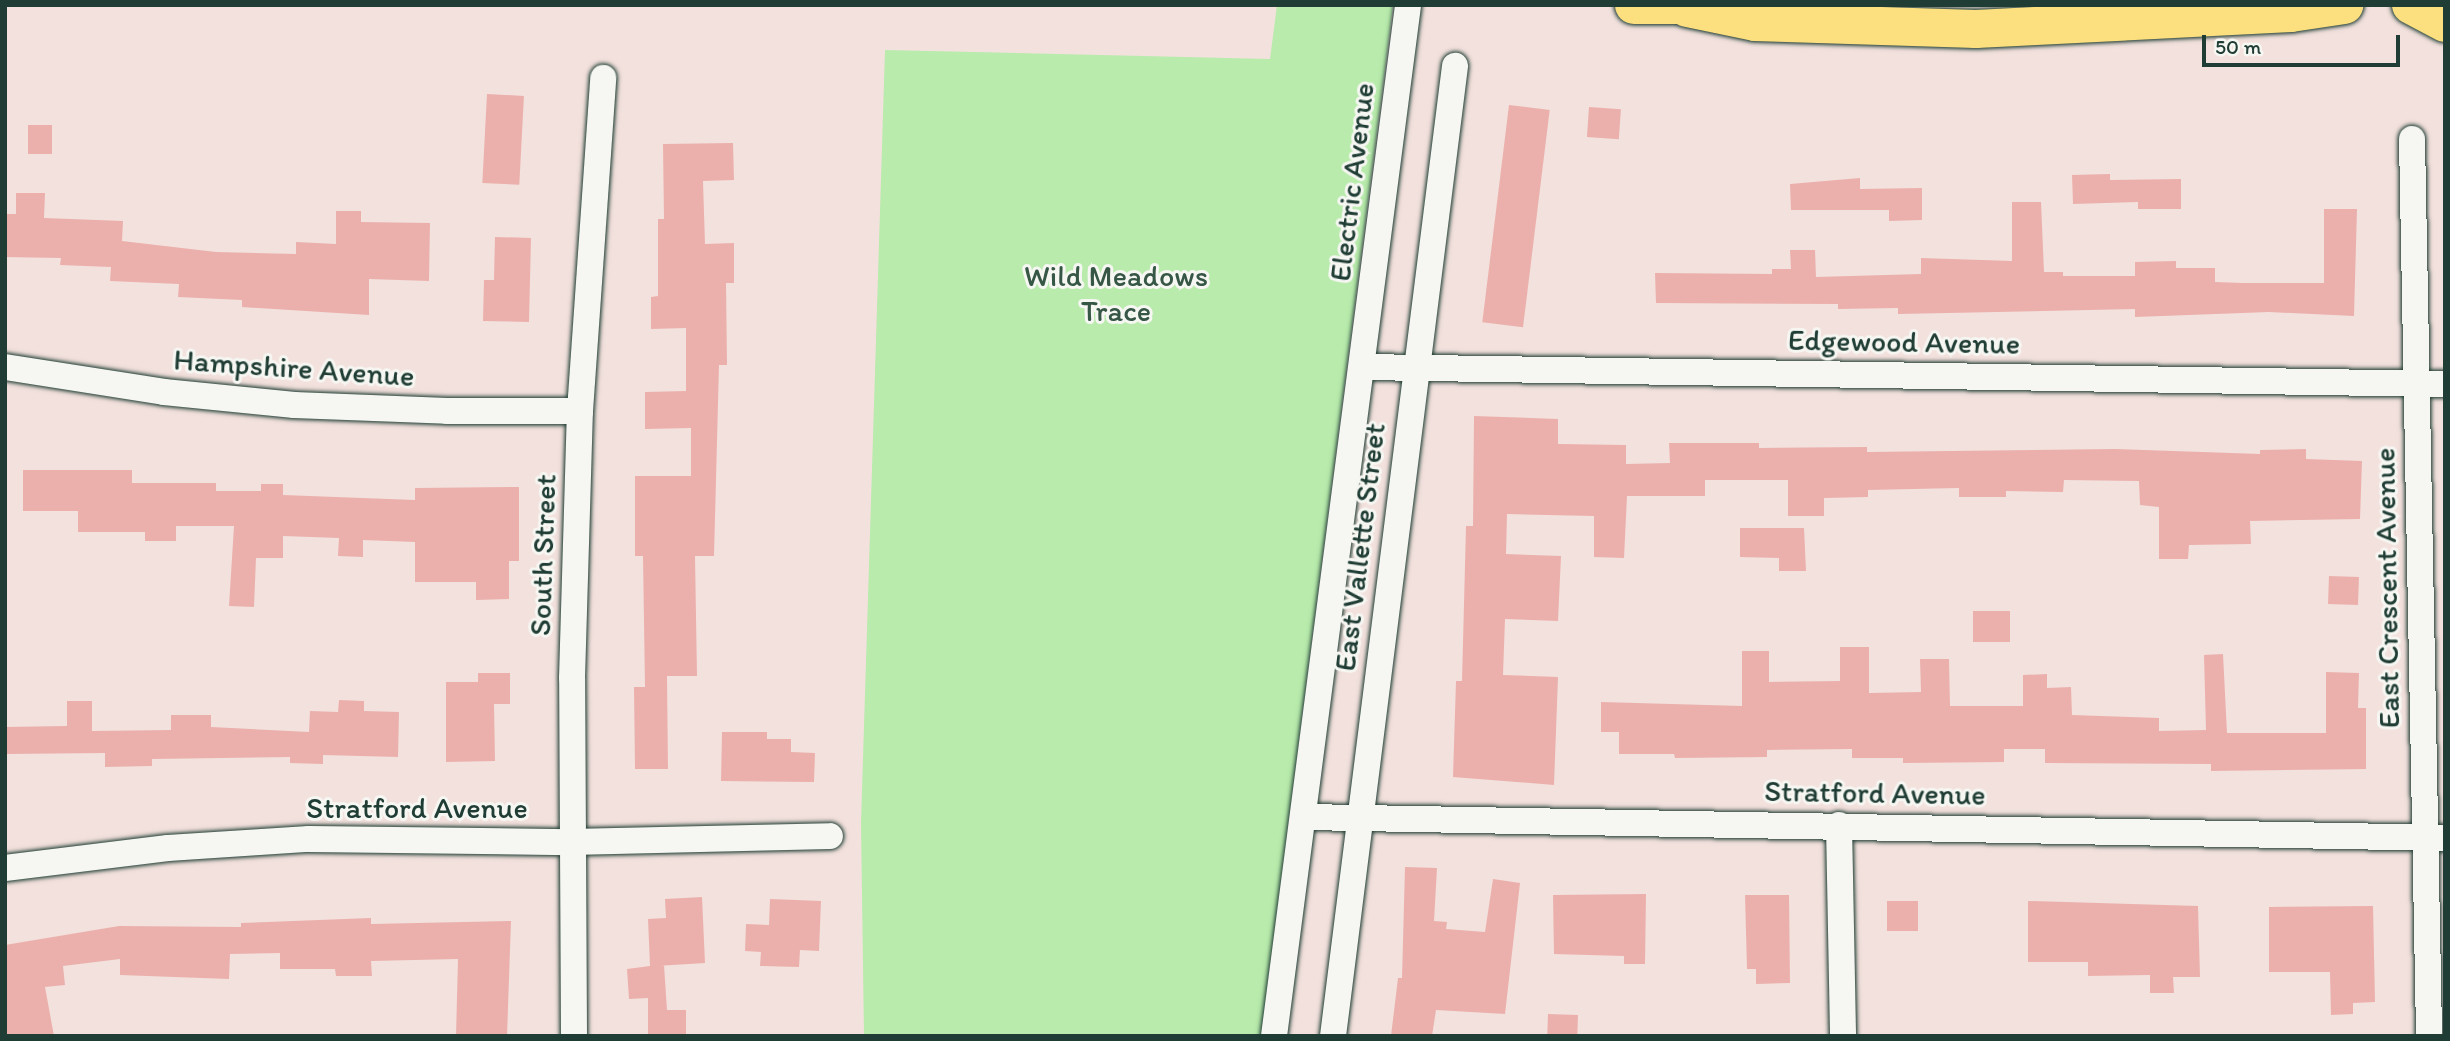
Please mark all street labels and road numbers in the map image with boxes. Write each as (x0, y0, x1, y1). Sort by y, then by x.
street label: Electric Avenue (1322, 81, 1382, 283)
street label: Edgewood Avenue (1788, 322, 2020, 362)
street label: Hampshire Avenue (173, 342, 415, 394)
street label: East Vallette Street (1327, 421, 1393, 673)
street label: East Crescent Avenue (2367, 448, 2407, 728)
street label: South Street (522, 474, 564, 636)
street label: Stratford Avenue (1764, 773, 1986, 813)
street label: Stratford Avenue (306, 790, 528, 826)

